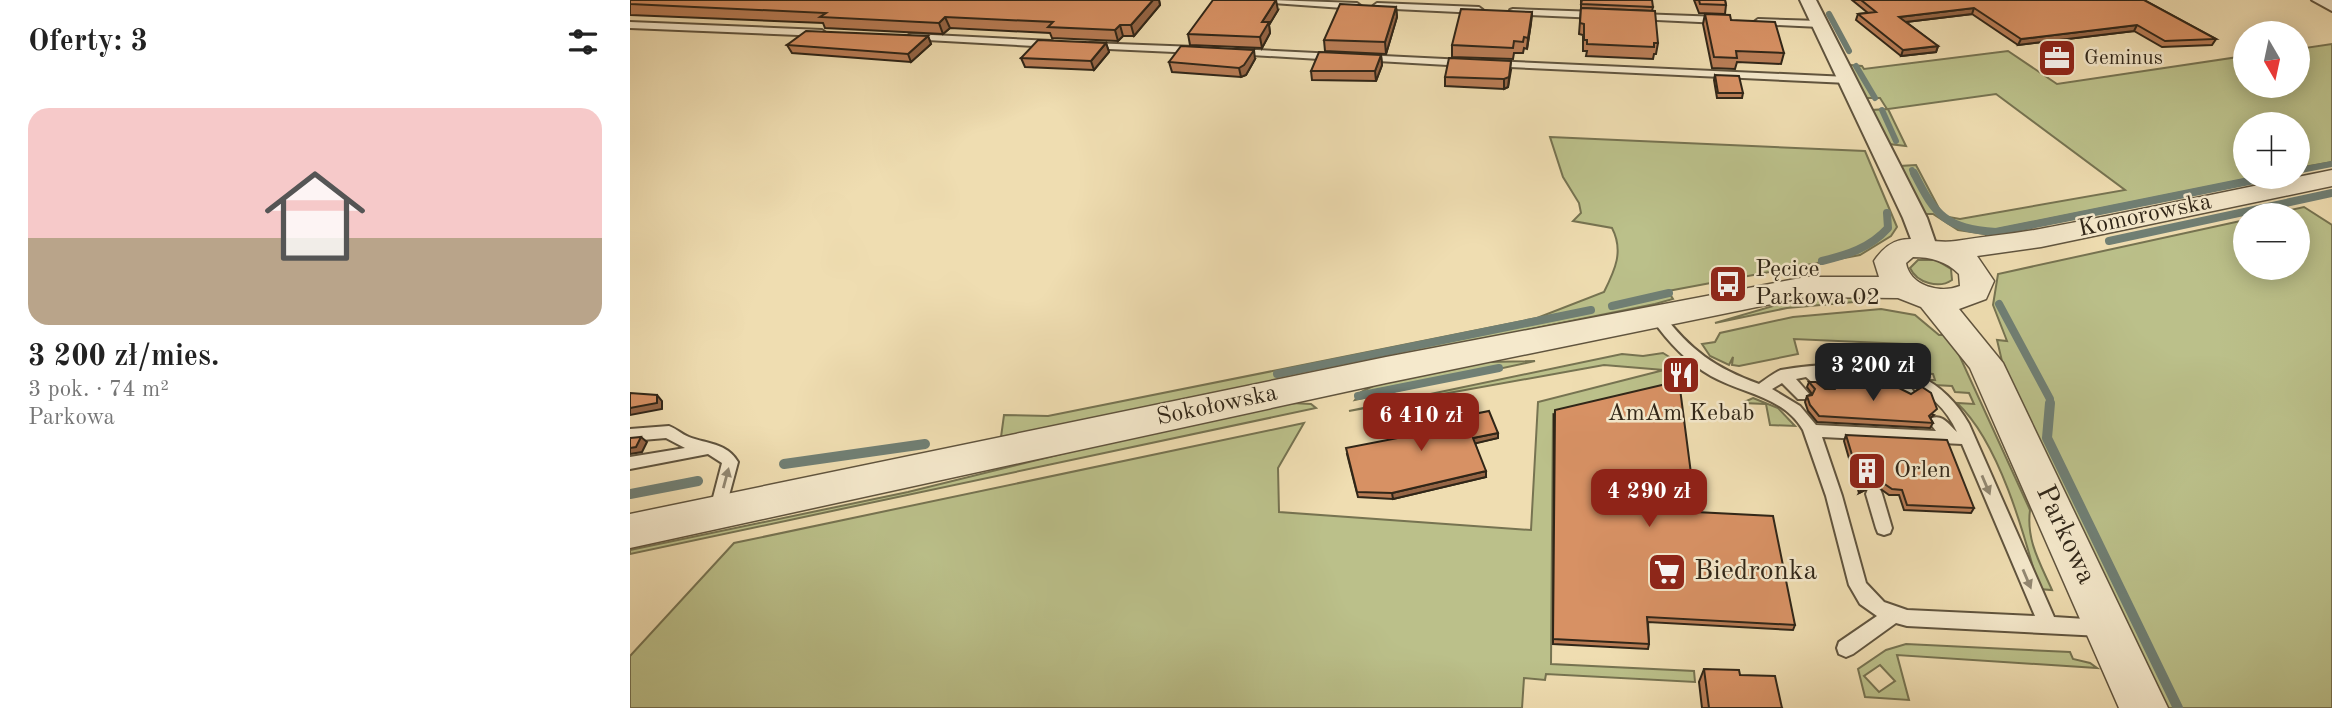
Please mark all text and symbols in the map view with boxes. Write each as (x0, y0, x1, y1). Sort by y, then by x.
north arrow (2233, 21, 2310, 98)
map controls (2233, 21, 2310, 280)
icon: filters (564, 23, 602, 61)
text: Oferty: 3 (28, 27, 148, 57)
office icon: Geminus (2036, 37, 2078, 79)
place label: Geminus (2084, 48, 2163, 69)
button: + (2233, 112, 2310, 189)
icon: home (252, 153, 378, 279)
street label: Komorowska (2076, 190, 2214, 242)
button: − (2233, 203, 2310, 280)
place label: Pęcice Parkowa 02 (1755, 258, 1880, 310)
bus stop icon: Pęcice Parkowa 02 (1707, 263, 1749, 305)
text: 3 200 zł/mies. (28, 342, 219, 372)
pin: 3 200 zł (1801, 344, 1945, 403)
restaurant icon: AmAm Kebab (1660, 354, 1702, 396)
text: 3 200 zł (1831, 354, 1915, 377)
text: 3 pok. · 74 m² (28, 378, 169, 401)
street label: Sokołowska (1154, 381, 1280, 430)
pin: 6 410 zł (1349, 393, 1493, 453)
place label: AmAm Kebab (1607, 402, 1755, 426)
text: 6 410 zł (1379, 404, 1463, 427)
text: Parkowa (28, 406, 115, 429)
building icon: Orlen (1846, 450, 1888, 492)
place label: Orlen (1894, 459, 1951, 483)
one-way arrow (721, 466, 732, 488)
pin: 4 290 zł (1577, 470, 1721, 529)
one-way arrow (1981, 475, 1992, 496)
text: 4 290 zł (1607, 480, 1691, 503)
street label: Parkowa (2030, 481, 2100, 589)
supermarket icon: Biedronka (1646, 551, 1688, 593)
place label: Biedronka (1694, 558, 1817, 586)
one-way arrow (2021, 569, 2033, 589)

